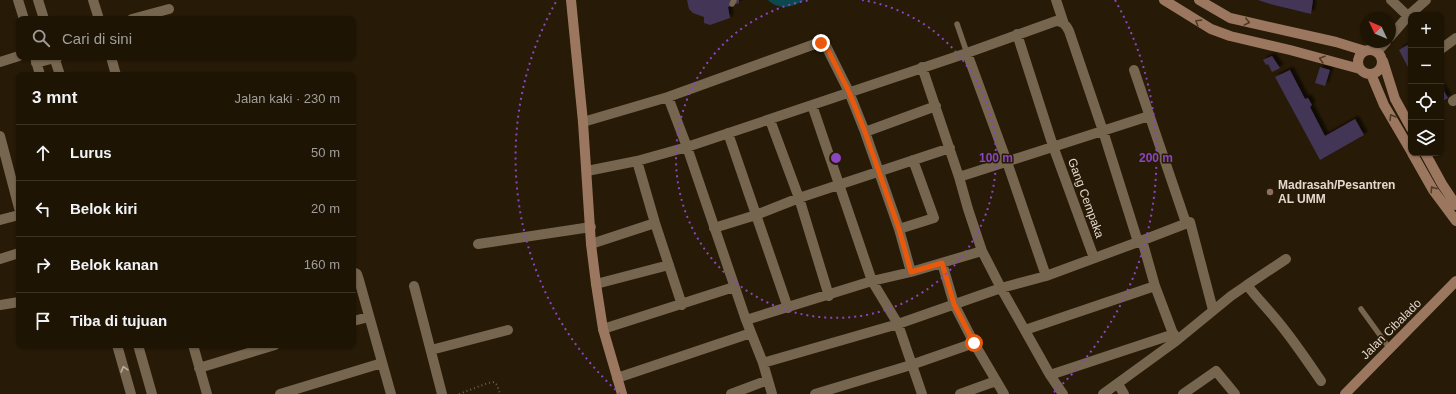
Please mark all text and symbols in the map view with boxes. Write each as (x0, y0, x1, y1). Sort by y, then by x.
north arrow (1360, 12, 1396, 48)
map controls (1408, 12, 1444, 156)
button: + (1408, 12, 1444, 48)
search box (16, 16, 356, 60)
one-way arrow (1244, 17, 1250, 25)
one-way arrow (1195, 19, 1202, 26)
icon: search (30, 27, 52, 49)
text: Cari di sini (62, 30, 132, 47)
route end (812, 34, 830, 52)
button: − (1408, 48, 1444, 84)
one-way arrow (1319, 55, 1326, 64)
button: locate (1408, 84, 1444, 120)
text: 3 mnt (32, 88, 77, 107)
text: Jalan kaki · 230 m (235, 91, 340, 106)
one-way arrow (1389, 114, 1396, 121)
button: layers (1408, 120, 1444, 156)
icon: ahead (32, 142, 54, 164)
text: Lurus (70, 144, 112, 161)
text: 50 m (311, 145, 340, 160)
centre of rings (829, 151, 843, 165)
text: 100 m (979, 151, 1013, 165)
text: 200 m (1139, 151, 1173, 165)
street label: Gang Cempaka (1065, 156, 1107, 240)
place label: Madrasah/Pesantren AL UMM (1278, 178, 1395, 206)
one-way arrow (1431, 186, 1438, 193)
marker: Madrasah/Pesantren AL UMM (1265, 187, 1275, 197)
icon: left (32, 198, 54, 220)
text: Belok kiri (70, 200, 138, 217)
text: 20 m (311, 201, 340, 216)
icon: right (32, 254, 54, 276)
text: Belok kanan (70, 256, 158, 273)
text: 160 m (304, 257, 340, 272)
street label: Jalan Cibalado (1358, 296, 1424, 362)
icon: arrive (32, 310, 54, 332)
text: Tiba di tujuan (70, 312, 167, 329)
route start (965, 334, 983, 352)
one-way arrow (120, 366, 129, 373)

